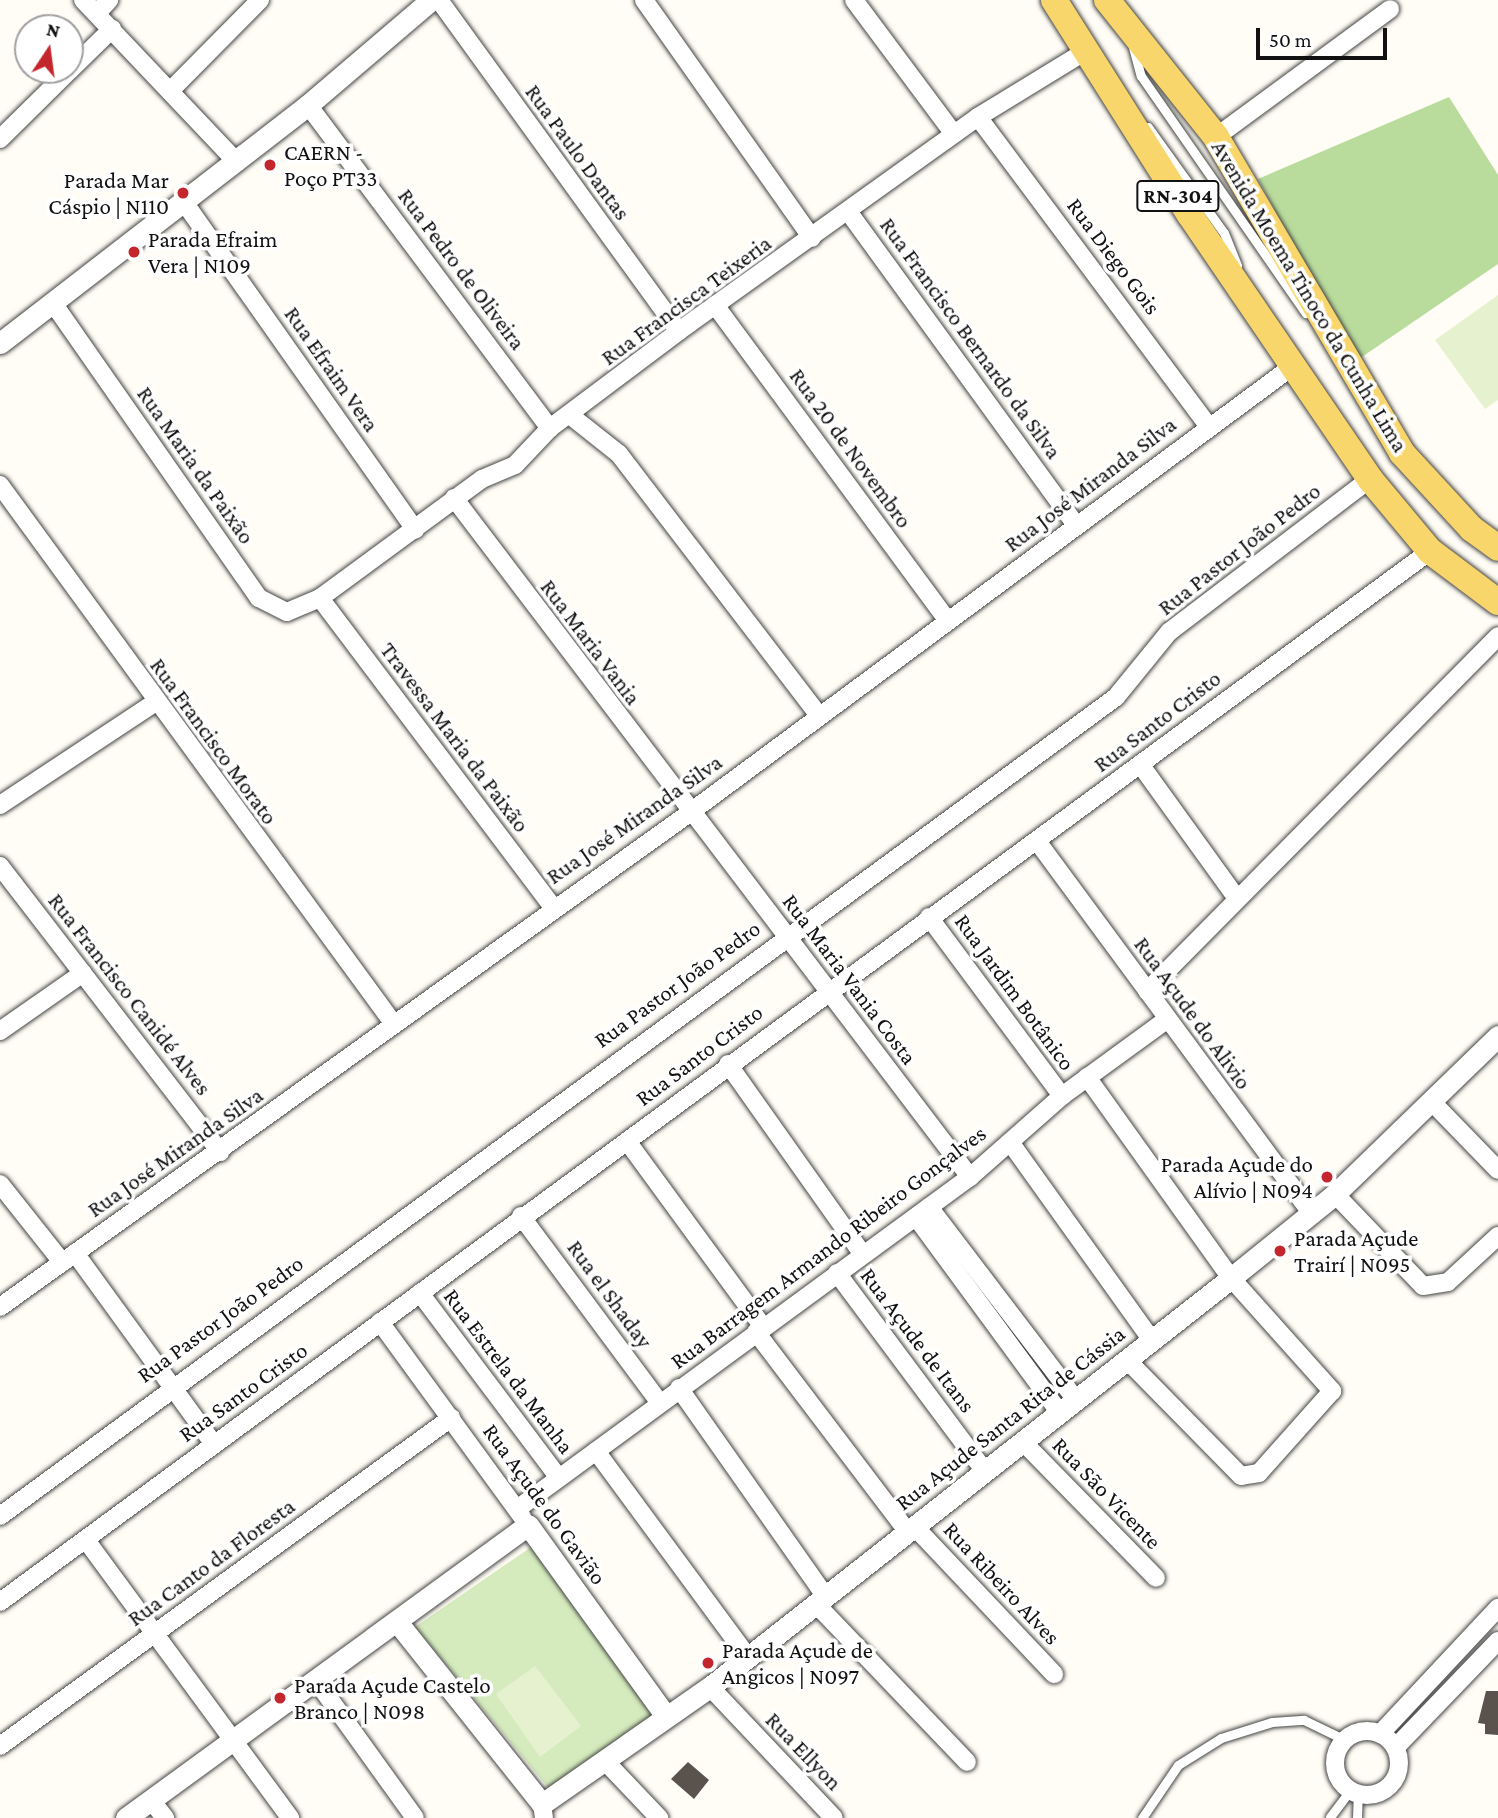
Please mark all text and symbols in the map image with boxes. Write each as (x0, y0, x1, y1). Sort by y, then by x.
north arrow (14, 14, 84, 84)
scale bar (1260, 14, 1391, 58)
text: N (45, 18, 62, 42)
text: 50 m (1269, 28, 1312, 52)
street label: Rua Paulo Dantas (520, 79, 636, 225)
street label: Avenida Moema Tinoco da Cunha Lima (1206, 135, 1414, 457)
place label: CAERN - Poço PT33 (284, 138, 377, 192)
marker: CAERN - Poço PT33 (262, 157, 278, 173)
place label: Parada Mar Cáspio | N110 (48, 166, 169, 220)
road number: RN-304 (1136, 178, 1220, 214)
street label: Rua Pedro de Oliveira (392, 183, 532, 355)
marker: Parada Mar Cáspio | N110 (175, 185, 191, 201)
street label: Rua Diego Gois (1061, 192, 1167, 320)
street label: Rua Francisco Bernardo da Silva (874, 212, 1068, 464)
place label: Parada Efraim Vera | N109 (148, 225, 277, 279)
street label: Rua Francisca Teixeria (595, 229, 777, 371)
marker: Parada Efraim Vera | N109 (126, 244, 142, 260)
street label: Rua Efraim Vera (279, 301, 385, 437)
street label: Rua 20 de Novembro (784, 363, 918, 533)
street label: Rua Maria da Paixão (131, 381, 261, 549)
street label: Rua José Miranda Silva (999, 410, 1181, 558)
street label: Rua Pastor João Pedro (1152, 477, 1326, 621)
street label: Rua Maria Vania (535, 574, 647, 710)
street label: Travessa Maria da Paixão (375, 637, 535, 837)
street label: Rua Francisco Morato (144, 652, 284, 830)
street label: Rua Santo Cristo (1088, 664, 1226, 778)
street label: Rua José Miranda Silva (541, 748, 727, 890)
street label: Rua Francisco Canidé Alves (42, 887, 218, 1101)
street label: Rua Maria Vania Costa (777, 888, 923, 1070)
street label: Rua Jardim Botânico (949, 908, 1081, 1076)
street label: Rua Pastor João Pedro (588, 914, 766, 1054)
street label: Rua Açude do Alivio (1128, 931, 1258, 1095)
street label: Rua Santo Cristo (630, 998, 768, 1112)
street label: Rua José Miranda Silva (82, 1081, 268, 1223)
street label: Rua Barragem Armando Ribeiro Gonçalves (665, 1119, 991, 1375)
place label: Parada Açude do Alívio | N094 (1161, 1150, 1313, 1204)
marker: Parada Açude do Alívio | N094 (1319, 1169, 1335, 1185)
place label: Parada Açude Trairí | N095 (1294, 1224, 1418, 1278)
street label: Rua el Shaday (561, 1234, 659, 1354)
marker: Parada Açude Trairí | N095 (1272, 1243, 1288, 1259)
street label: Rua Pastor João Pedro (131, 1249, 309, 1389)
street label: Rua Açude de Itans (855, 1262, 981, 1418)
street label: Rua Estrela da Manha (438, 1283, 580, 1459)
street label: Rua Açude Santa Rita de Cássia (890, 1320, 1130, 1516)
street label: Rua Santo Cristo (173, 1336, 313, 1448)
street label: Rua Açude do Gavião (477, 1418, 613, 1590)
street label: Rua São Vicente (1047, 1431, 1167, 1555)
street label: Rua Canto da Floresta (122, 1492, 300, 1632)
street label: Rua Ribeiro Alves (938, 1516, 1066, 1650)
place label: Parada Açude de Angicos | N097 (722, 1636, 873, 1690)
marker: Parada Açude de Angicos | N097 (700, 1655, 716, 1671)
place label: Parada Açude Castelo Branco | N098 (294, 1671, 491, 1725)
marker: Parada Açude Castelo Branco | N098 (272, 1690, 288, 1706)
street label: Rua Ellyon (760, 1706, 848, 1796)

